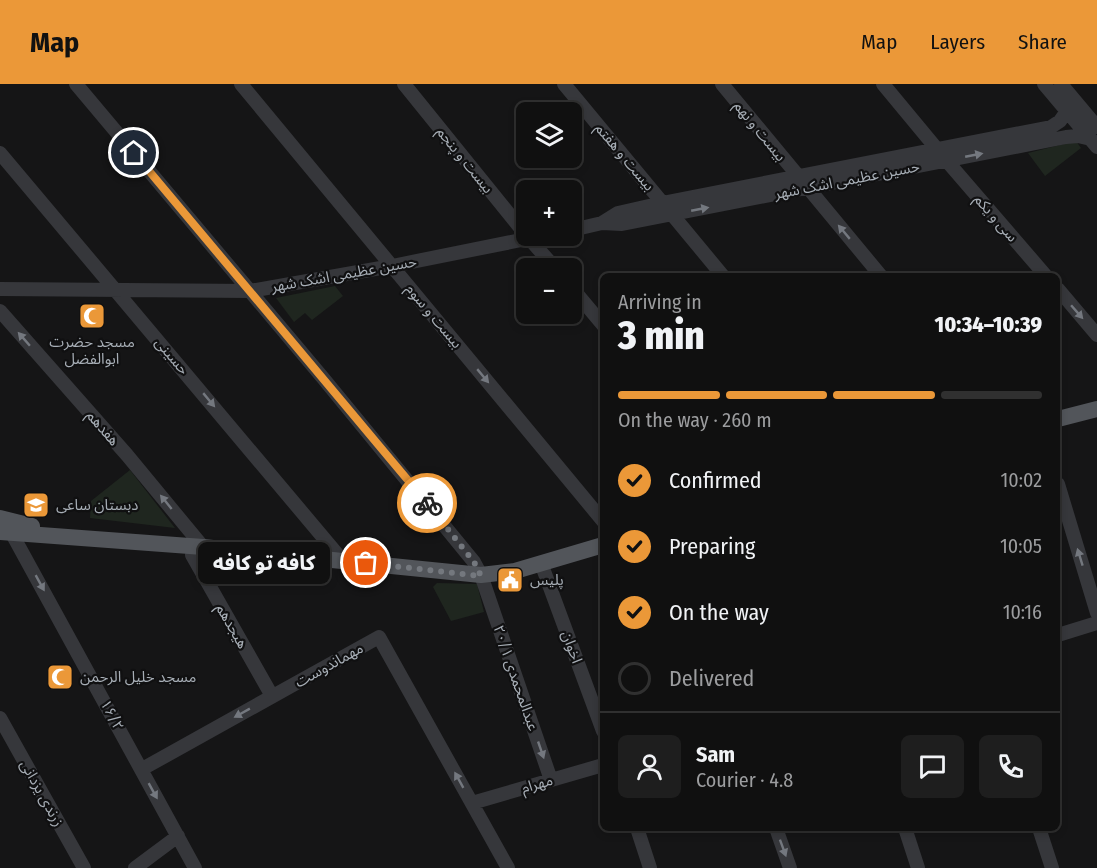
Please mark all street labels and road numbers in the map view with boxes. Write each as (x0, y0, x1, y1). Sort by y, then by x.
street label: بیست و نهم (729, 97, 790, 166)
street label: بیست و هفتم (590, 120, 658, 196)
street label: بیست و پنجم (431, 123, 497, 198)
street label: حسین عظیمی اشک شهر (772, 157, 921, 203)
street label: سی و یکم (969, 191, 1022, 247)
street label: حسین عظیمی اشک شهر (269, 252, 418, 296)
street label: بیست و سوم (400, 280, 466, 353)
street label: حسینی (151, 334, 193, 379)
street label: هفدهم (81, 407, 123, 451)
street label: هیجدهم (210, 600, 252, 653)
street label: عبدالمحمدی ۲۰/۱ (489, 623, 543, 734)
street label: اخوان (558, 628, 586, 666)
street label: مهماندوست (292, 639, 366, 691)
street label: ۱۶/۲ (96, 696, 128, 734)
street label: زرندی یزدانی (16, 757, 68, 829)
street label: مهرام (519, 771, 555, 799)

